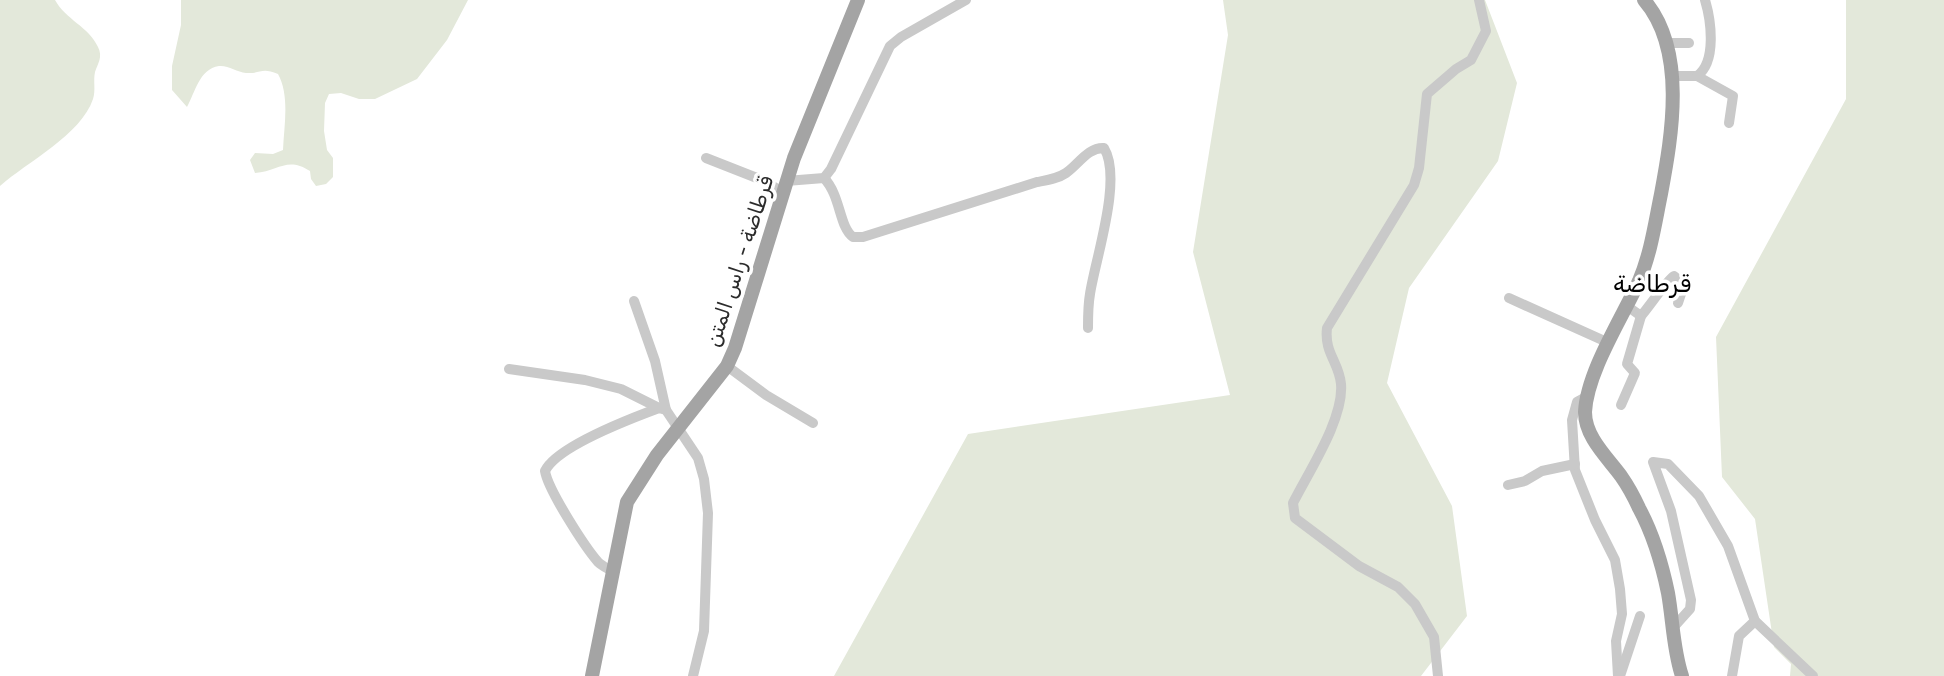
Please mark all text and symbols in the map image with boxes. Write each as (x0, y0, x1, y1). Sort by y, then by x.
street label: قرطاضة - راس المتن (700, 172, 778, 350)
district label: قرطاضة (1613, 270, 1691, 298)

